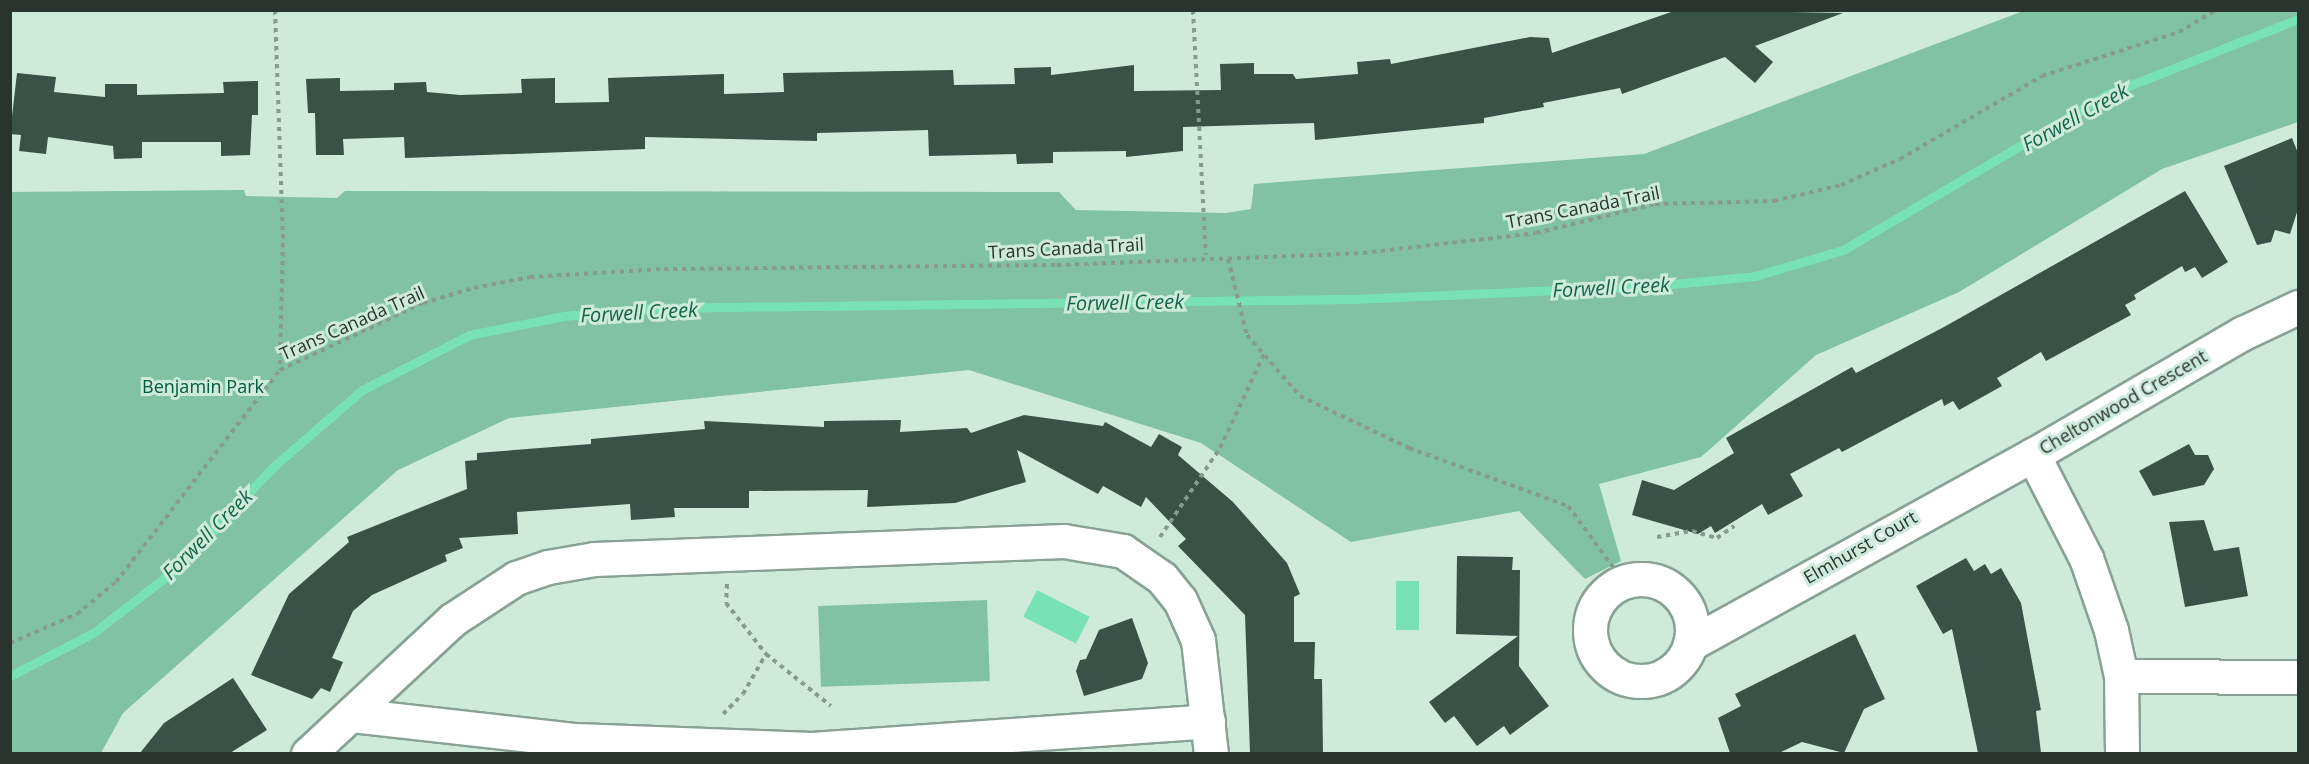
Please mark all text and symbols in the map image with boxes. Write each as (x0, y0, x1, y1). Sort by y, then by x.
water label: Forwell Creek (2018, 78, 2132, 156)
street label: Trans Canada Trail (1504, 182, 1662, 232)
street label: Trans Canada Trail (988, 233, 1144, 263)
water label: Forwell Creek (1552, 272, 1670, 302)
street label: Trans Canada Trail (276, 281, 428, 365)
water label: Forwell Creek (1066, 289, 1184, 315)
water label: Forwell Creek (580, 297, 698, 327)
street label: Cheltonwood Crescent (2035, 345, 2211, 459)
park label: Benjamin Park (142, 375, 264, 397)
water label: Forwell Creek (157, 484, 257, 584)
street label: Elmhurst Court (1799, 506, 1921, 588)

